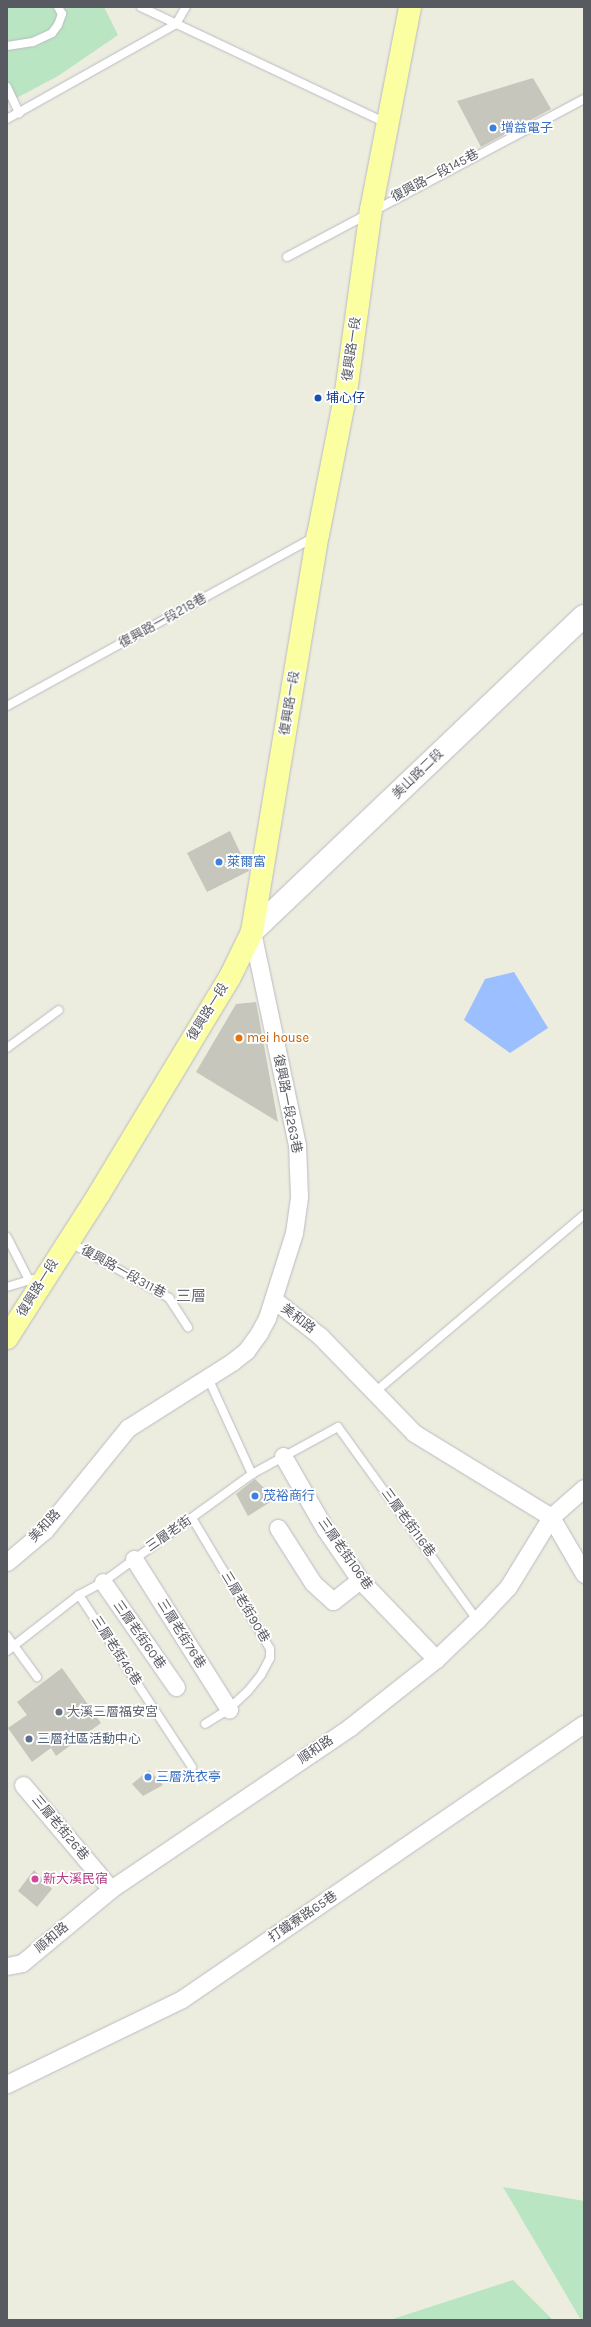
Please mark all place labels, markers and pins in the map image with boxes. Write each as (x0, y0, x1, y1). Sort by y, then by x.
place label: 增益電子 (501, 120, 553, 136)
marker: 增益電子 (488, 123, 498, 133)
place label: 埔心仔 (326, 390, 365, 406)
marker: 埔心仔 (313, 393, 323, 403)
place label: 萊爾富 (227, 854, 266, 870)
marker: 萊爾富 (214, 857, 224, 867)
place label: mei house (247, 1030, 309, 1046)
marker: mei house (234, 1033, 244, 1043)
place label: 茂裕商行 (263, 1488, 315, 1504)
marker: 茂裕商行 (250, 1491, 260, 1501)
place label: 大溪三層福安宮 (67, 1704, 158, 1720)
marker: 大溪三層福安宮 (54, 1707, 64, 1717)
place label: 三層社區活動中心 (37, 1731, 141, 1747)
marker: 三層社區活動中心 (24, 1734, 34, 1744)
place label: 三層洗衣亭 (156, 1769, 221, 1785)
marker: 三層洗衣亭 (143, 1772, 153, 1782)
place label: 新大溪民宿 (43, 1871, 108, 1887)
marker: 新大溪民宿 (30, 1874, 40, 1884)

